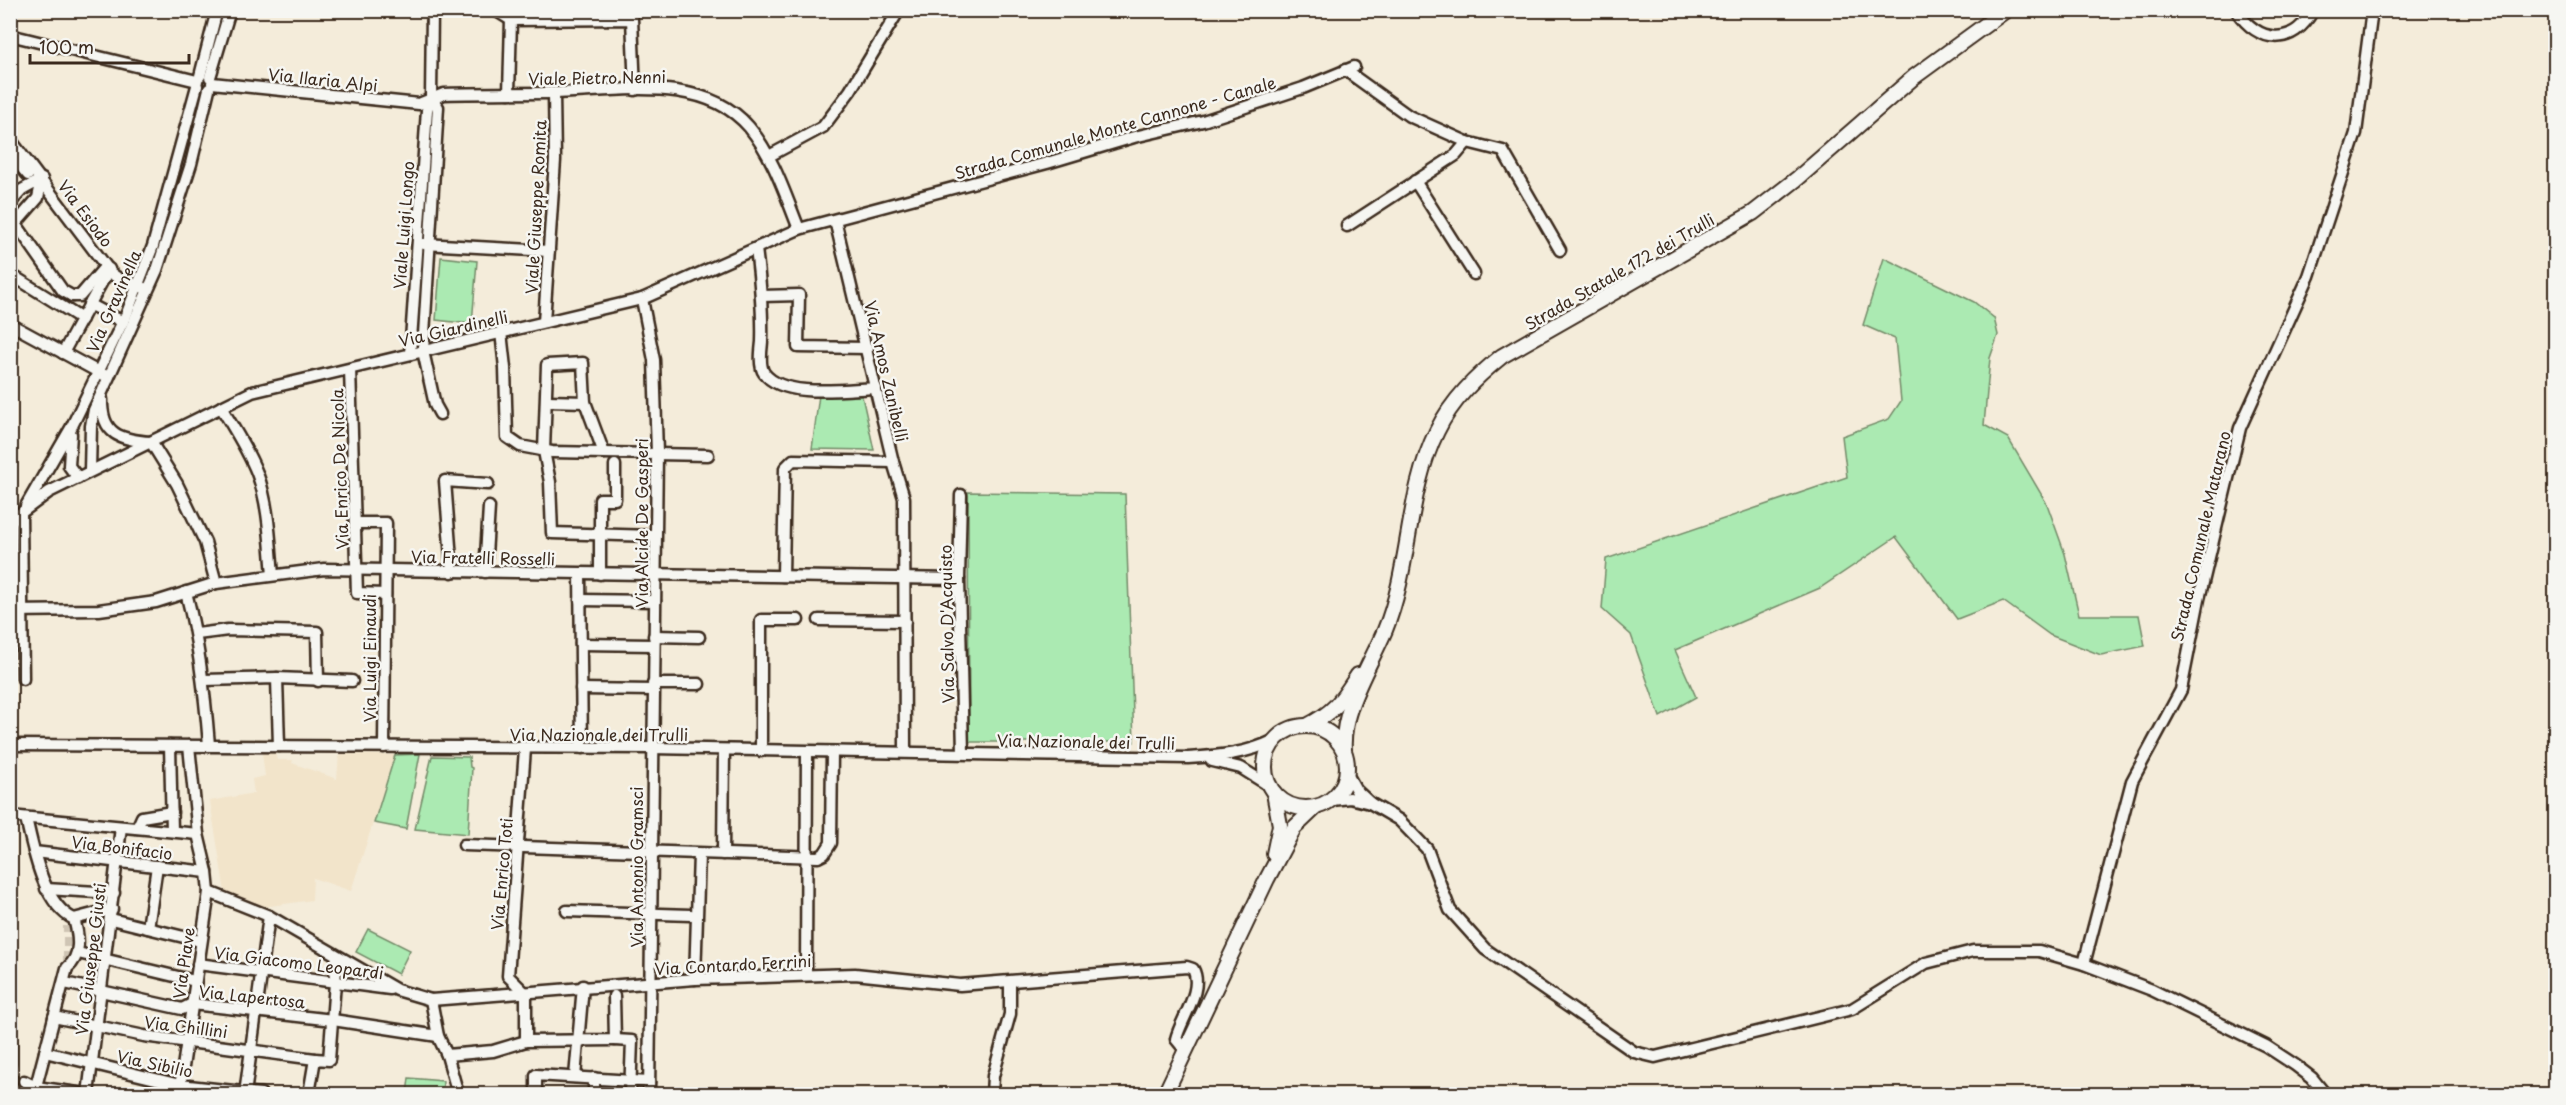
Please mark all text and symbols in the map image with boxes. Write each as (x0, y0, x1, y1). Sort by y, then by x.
scale bar (30, 27, 189, 65)
text: 100 m (39, 33, 94, 60)
street label: Via Ilaria Alpi (267, 61, 379, 97)
street label: Viale Pietro Nenni (528, 64, 666, 90)
street label: Strada Comunale Monte Cannone - Canale (951, 70, 1279, 184)
street label: Viale Giuseppe Romita (518, 119, 552, 295)
street label: Viale Luigi Longo (387, 160, 419, 290)
street label: Via Esiodo (53, 174, 119, 252)
street label: Strada Statale 172 dei Trulli (1520, 207, 1718, 335)
street label: Via Gravinella (80, 246, 146, 356)
street label: Via Amos Zanibelli (859, 298, 915, 444)
street label: Via Giardinelli (396, 304, 510, 352)
street label: Via Enrico De Nicola (324, 388, 354, 550)
street label: Strada Comunale Matarano (2164, 428, 2236, 644)
street label: Via Alcide De Gasperi (629, 438, 653, 608)
street label: Via Fratelli Rosselli (411, 544, 555, 570)
street label: Via Salvo D'Acquisto (933, 544, 959, 703)
street label: Via Luigi Einaudi (357, 594, 381, 722)
street label: Via Nazionale dei Trulli (510, 722, 688, 746)
street label: Via Nazionale dei Trulli (997, 727, 1175, 755)
street label: Via Antonio Gramsci (624, 787, 648, 947)
street label: Via Enrico Toti (484, 817, 518, 931)
street label: Via Bonifacio (70, 829, 174, 865)
street label: Via Giuseppe Giusti (69, 881, 111, 1037)
street label: Via Piave (166, 925, 200, 1000)
street label: Via Giacomo Leopardi (213, 940, 385, 984)
street label: Via Contardo Ferrini (654, 948, 812, 980)
street label: Via Lapertosa (198, 978, 307, 1014)
street label: Via Chillini (143, 1009, 229, 1043)
street label: Via Sibilio (115, 1043, 195, 1083)

